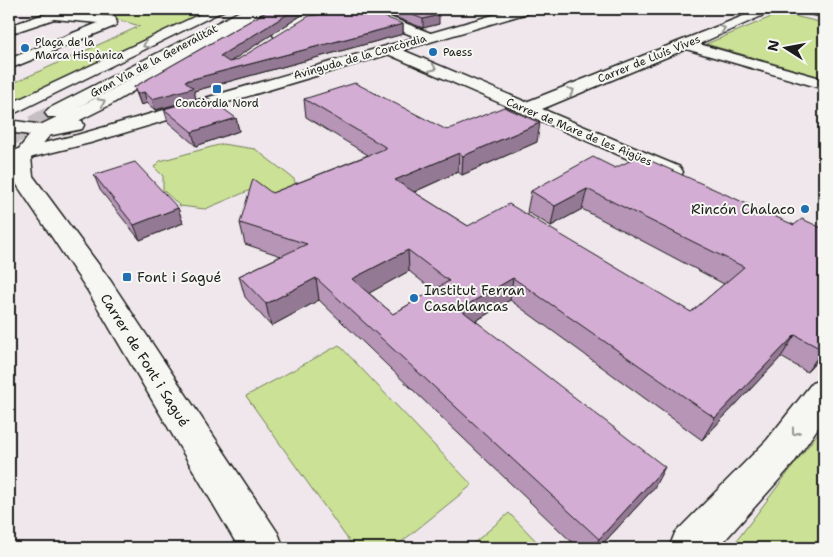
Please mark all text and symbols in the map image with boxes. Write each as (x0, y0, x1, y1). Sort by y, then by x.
street label: Gran Via de la Generalitat (88, 21, 221, 101)
north arrow (760, 22, 810, 72)
one-way arrow (717, 25, 725, 35)
street label: Avinguda de la Concòrdia (292, 31, 428, 83)
street label: Carrer de Lluís Vives (595, 32, 703, 86)
place label: Plaça de la Marca Hispànica (35, 35, 124, 63)
text: N (763, 38, 783, 53)
one-way arrow (142, 39, 151, 49)
marker: Plaça de la Marca Hispànica (19, 42, 31, 54)
place label: Paess (443, 45, 472, 60)
marker: Paess (427, 46, 439, 58)
one-way arrow (428, 62, 437, 73)
marker: Concòrdia Nord (211, 83, 223, 95)
one-way arrow (566, 86, 575, 97)
street label: Carrer de Mare de les Aigües (504, 94, 654, 170)
place label: Concòrdia Nord (175, 96, 259, 111)
one-way arrow (97, 98, 106, 108)
place label: Rincón Chalaco (691, 200, 795, 218)
marker: Rincón Chalaco (799, 203, 811, 215)
place label: Font i Sagué (137, 268, 221, 286)
marker: Font i Sagué (121, 271, 133, 283)
place label: Institut Ferran Casablancas (424, 281, 525, 315)
street label: Carrer de Font i Sagué (97, 290, 193, 430)
marker: Institut Ferran Casablancas (408, 292, 420, 304)
one-way arrow (793, 426, 801, 435)

